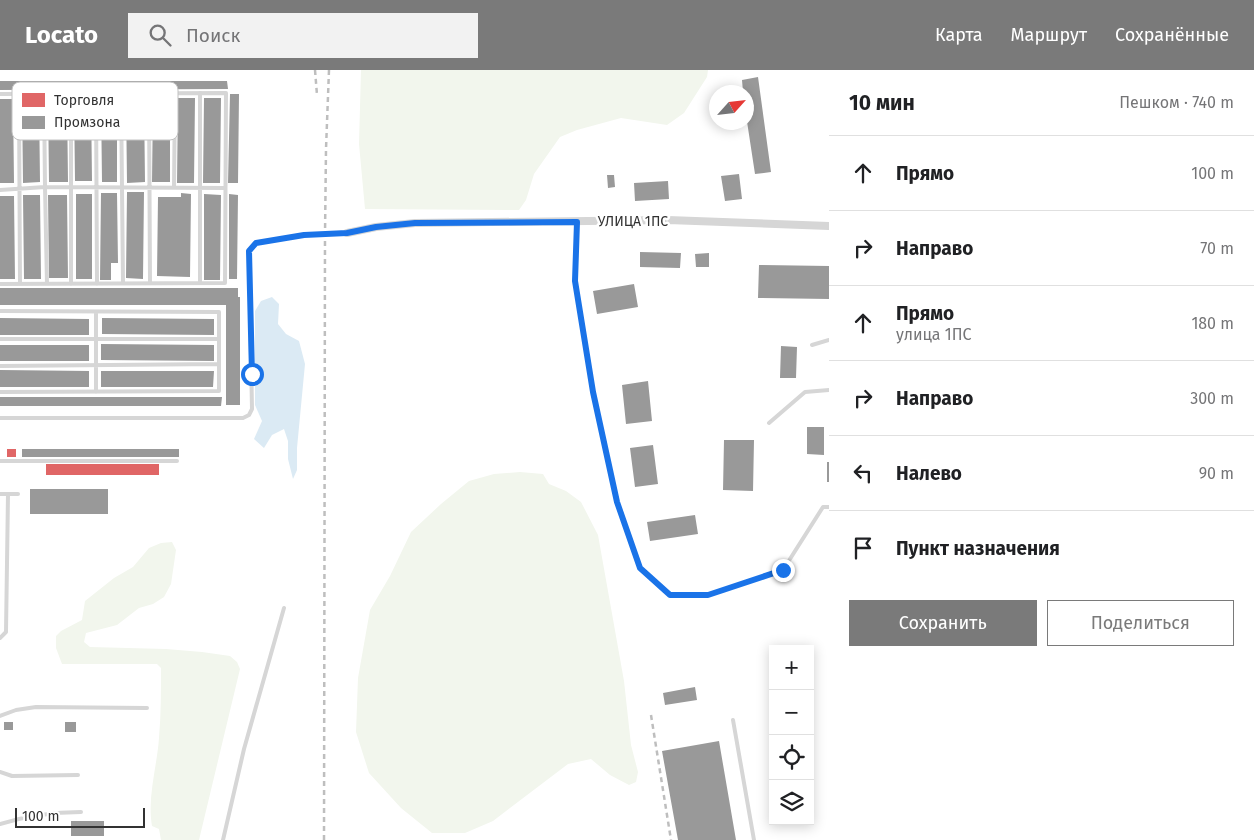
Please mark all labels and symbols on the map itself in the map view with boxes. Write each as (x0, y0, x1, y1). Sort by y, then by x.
legend (12, 82, 178, 140)
north arrow (709, 85, 754, 130)
text: Торговля (54, 92, 114, 109)
text: Промзона (54, 114, 120, 131)
street label: УЛИЦА 1ПС (598, 213, 668, 230)
route start (241, 363, 264, 386)
route end (772, 559, 795, 582)
scale bar (15, 805, 145, 828)

